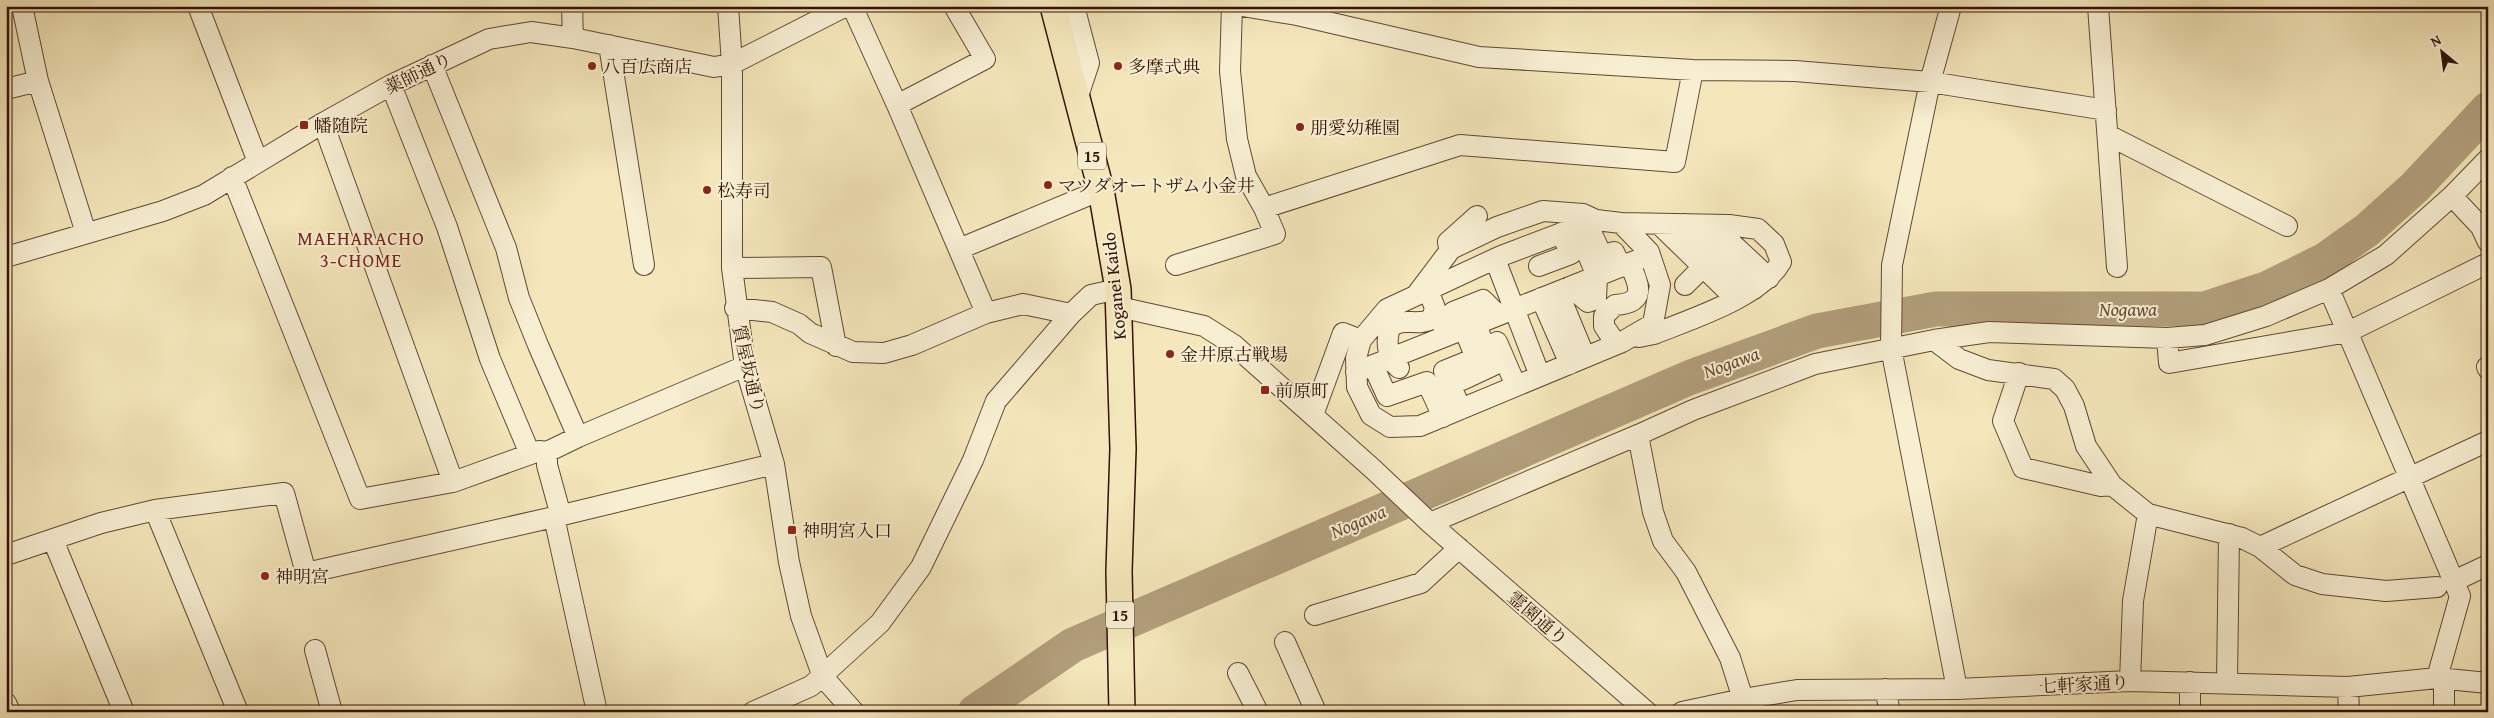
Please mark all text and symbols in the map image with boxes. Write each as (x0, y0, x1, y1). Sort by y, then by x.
north arrow (2416, 28, 2466, 78)
text: N (2427, 29, 2445, 52)
street label: 薬師通り (380, 45, 456, 101)
place label: 八百広商店 (602, 53, 692, 80)
place label: 多摩式典 (1128, 53, 1200, 80)
marker: 八百広商店 (586, 60, 598, 72)
marker: 多摩式典 (1112, 60, 1124, 72)
place label: 幡随院 (314, 112, 368, 139)
place label: 朋愛幼稚園 (1310, 114, 1400, 141)
marker: 幡随院 (298, 119, 310, 131)
marker: 朋愛幼稚園 (1294, 121, 1306, 133)
road number: 15 (1078, 142, 1106, 170)
place label: マツダオートザム小金井 (1058, 172, 1254, 199)
place label: 松寿司 (717, 177, 771, 204)
marker: マツダオートザム小金井 (1042, 179, 1054, 191)
marker: 松寿司 (701, 184, 713, 196)
district label: MAEHARACHO 3-CHOME (297, 224, 425, 274)
street label: Koganei Kaido (1095, 231, 1133, 341)
water label: Nogawa (2098, 295, 2157, 323)
street label: 質屋坂通り (726, 322, 772, 416)
water label: Nogawa (1698, 339, 1763, 385)
place label: 金井原古戦場 (1180, 341, 1288, 368)
marker: 金井原古戦場 (1164, 348, 1176, 360)
place label: 前原町 (1275, 377, 1329, 404)
marker: 前原町 (1259, 384, 1271, 396)
water label: Nogawa (1325, 497, 1390, 546)
place label: 神明宮入口 (802, 517, 892, 544)
marker: 神明宮入口 (786, 524, 798, 536)
place label: 神明宮 (275, 563, 329, 590)
marker: 神明宮 (259, 570, 271, 582)
street label: 霊園通り (1502, 584, 1574, 652)
road number: 15 (1106, 602, 1134, 628)
street label: 七軒家通り (2038, 668, 2130, 700)

